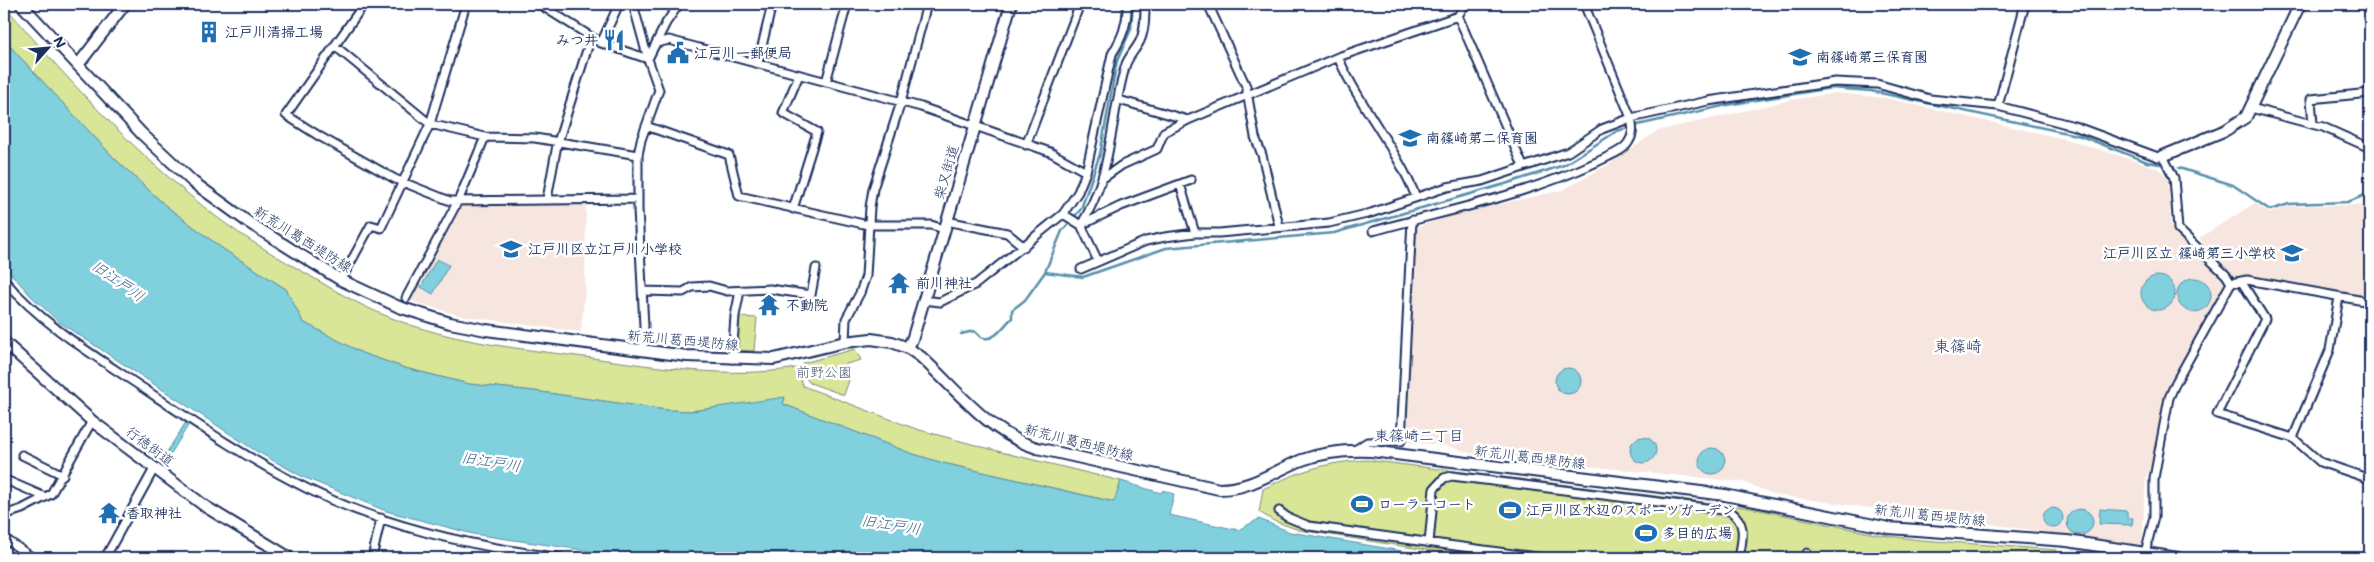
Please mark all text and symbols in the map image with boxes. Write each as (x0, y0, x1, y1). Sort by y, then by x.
building icon: 江戸川清掃工場 (196, 19, 222, 45)
north arrow (22, 22, 72, 72)
place label: 江戸川清掃工場 (225, 22, 323, 41)
restaurant icon: みつ井 (601, 27, 627, 53)
place label: みつ井 (556, 30, 598, 49)
text: N (49, 33, 71, 51)
public building icon: 江戸川一郵便局 (665, 40, 691, 66)
place label: 江戸川一郵便局 (694, 43, 792, 62)
school or university icon: 南篠崎第三保育園 (1787, 44, 1813, 70)
place label: 南篠崎第三保育園 (1816, 47, 1928, 66)
school or university icon: 南篠崎第二保育園 (1397, 125, 1423, 151)
place label: 南篠崎第二保育園 (1426, 128, 1538, 147)
street label: 柴又街道 (929, 142, 962, 201)
street label: 新荒川葛西堤防線 (251, 201, 356, 276)
school or university icon: 江戸川区立江戸川小学校 (498, 236, 524, 262)
place label: 江戸川区立江戸川小学校 (528, 239, 682, 258)
school or university icon: 江戸川区立 篠崎第三小学校 (2279, 240, 2305, 266)
place label: 江戸川区立 篠崎第三小学校 (2103, 243, 2276, 262)
water label: 旧江戸川 (88, 255, 149, 306)
temple icon: 前川神社 (886, 270, 912, 296)
place label: 前川神社 (916, 273, 972, 292)
temple icon: 不動院 (756, 292, 782, 318)
place label: 不動院 (786, 295, 828, 314)
street label: 新荒川葛西堤防線 (626, 325, 740, 354)
district label: 東篠崎 (1934, 335, 1982, 356)
park label: 前野公園 (796, 362, 852, 381)
street label: 新荒川葛西堤防線 (1022, 419, 1136, 464)
street label: 行徳街道 (122, 421, 178, 470)
district label: 東篠崎二丁目 (1374, 425, 1464, 445)
street label: 新荒川葛西堤防線 (1473, 440, 1587, 473)
water label: 旧江戸川 (460, 446, 522, 476)
sports icon: ローラーコート (1349, 491, 1375, 517)
place label: ローラーコート (1378, 494, 1476, 513)
sports icon: 江戸川区水辺のスポーツガーデン (1497, 497, 1523, 523)
street label: 新荒川葛西堤防線 (1873, 499, 1987, 530)
temple icon: 香取神社 (96, 500, 122, 526)
place label: 江戸川区水辺のスポーツガーデン (1526, 500, 1735, 519)
place label: 香取神社 (126, 503, 182, 522)
water label: 旧江戸川 (860, 509, 922, 539)
sports icon: 多目的広場 (1633, 520, 1659, 546)
place label: 多目的広場 (1662, 523, 1732, 542)

